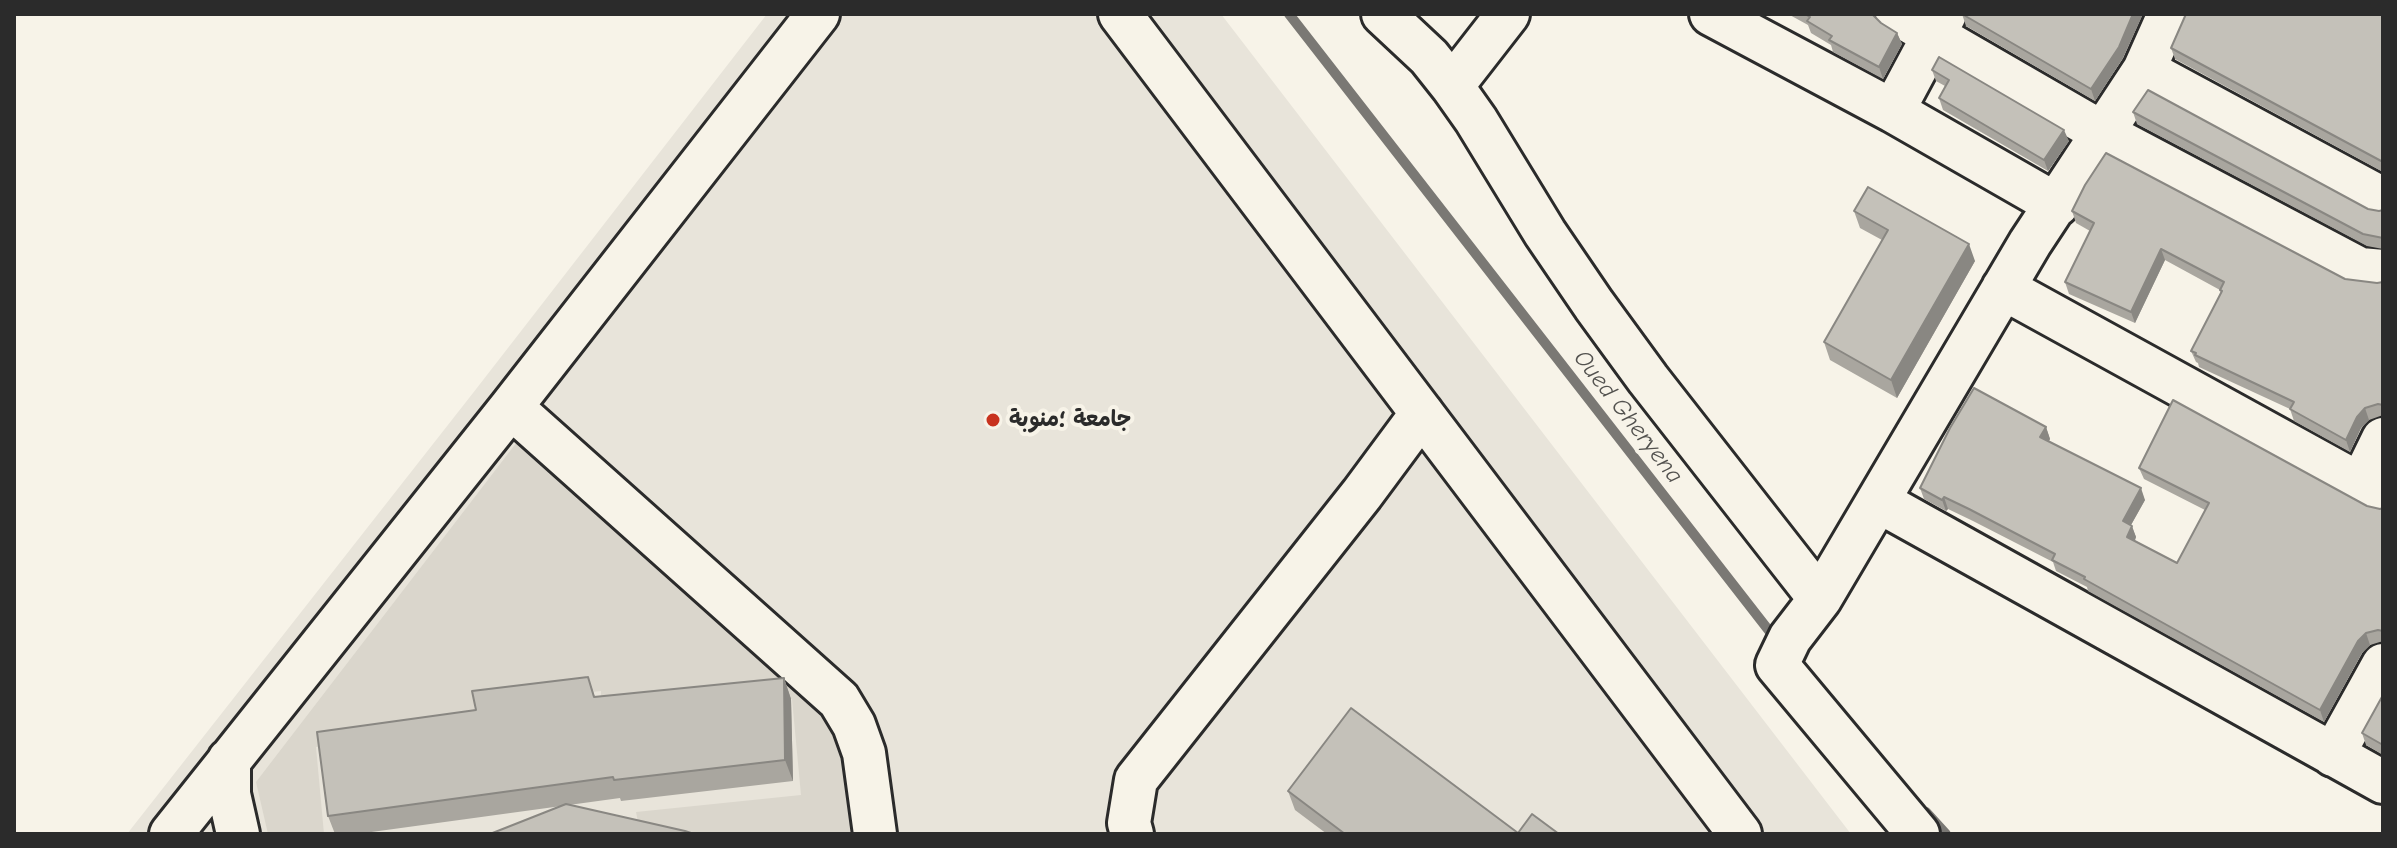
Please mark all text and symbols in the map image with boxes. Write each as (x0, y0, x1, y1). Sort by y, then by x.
water label: Oued Gheryena (1567, 345, 1689, 489)
place label: جامعة ؛منوبة (1009, 407, 1131, 433)
marker: جامعة ؛منوبة (984, 411, 1002, 429)

